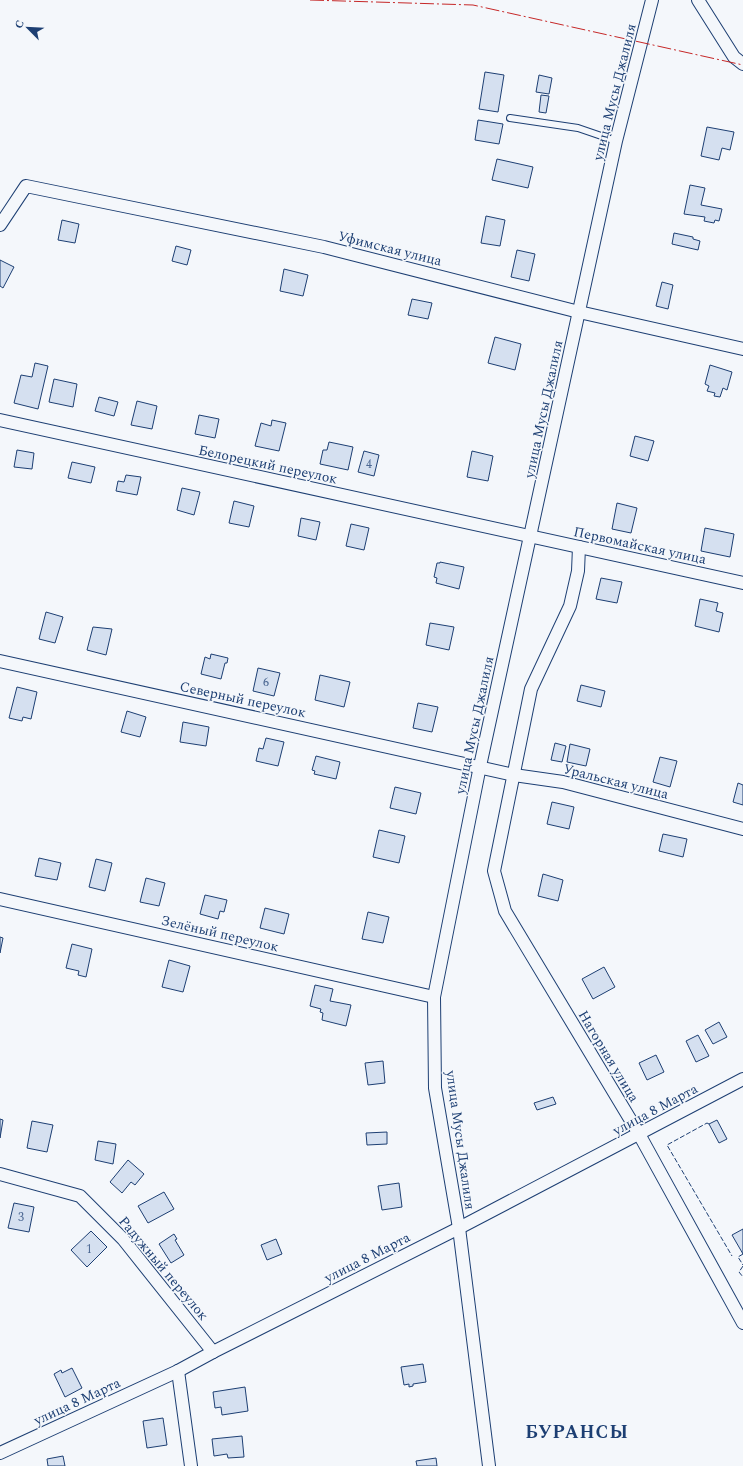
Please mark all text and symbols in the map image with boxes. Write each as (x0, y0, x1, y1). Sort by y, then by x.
north arrow (8, 8, 48, 48)
text: С (10, 17, 29, 31)
street label: улица Мусы Джалиля (587, 21, 642, 164)
street label: Уфимская улица (336, 225, 444, 272)
street label: улица Мусы Джалиля (518, 338, 568, 481)
street label: Белорецкий переулок (196, 439, 340, 490)
house number: 4 (366, 455, 372, 474)
street label: Первомайская улица (572, 521, 708, 570)
street label: улица Мусы Джалиля (449, 654, 499, 797)
house number: 6 (263, 673, 269, 692)
street label: Северный переулок (178, 676, 308, 723)
street label: Уральская улица (561, 758, 671, 805)
street label: Зелёный переулок (159, 910, 281, 957)
street label: Нагорная улица (573, 1006, 644, 1106)
street label: улица Мусы Джалиля (440, 1068, 481, 1211)
street label: улица 8 Марта (608, 1078, 702, 1141)
house number: 3 (18, 1208, 24, 1227)
street label: Радужный переулок (114, 1212, 214, 1325)
street label: улица 8 Марта (320, 1227, 414, 1289)
house number: 1 (86, 1240, 92, 1259)
street label: улица 8 Марта (29, 1372, 124, 1431)
district label: БУРАНСЫ (525, 1419, 629, 1446)

